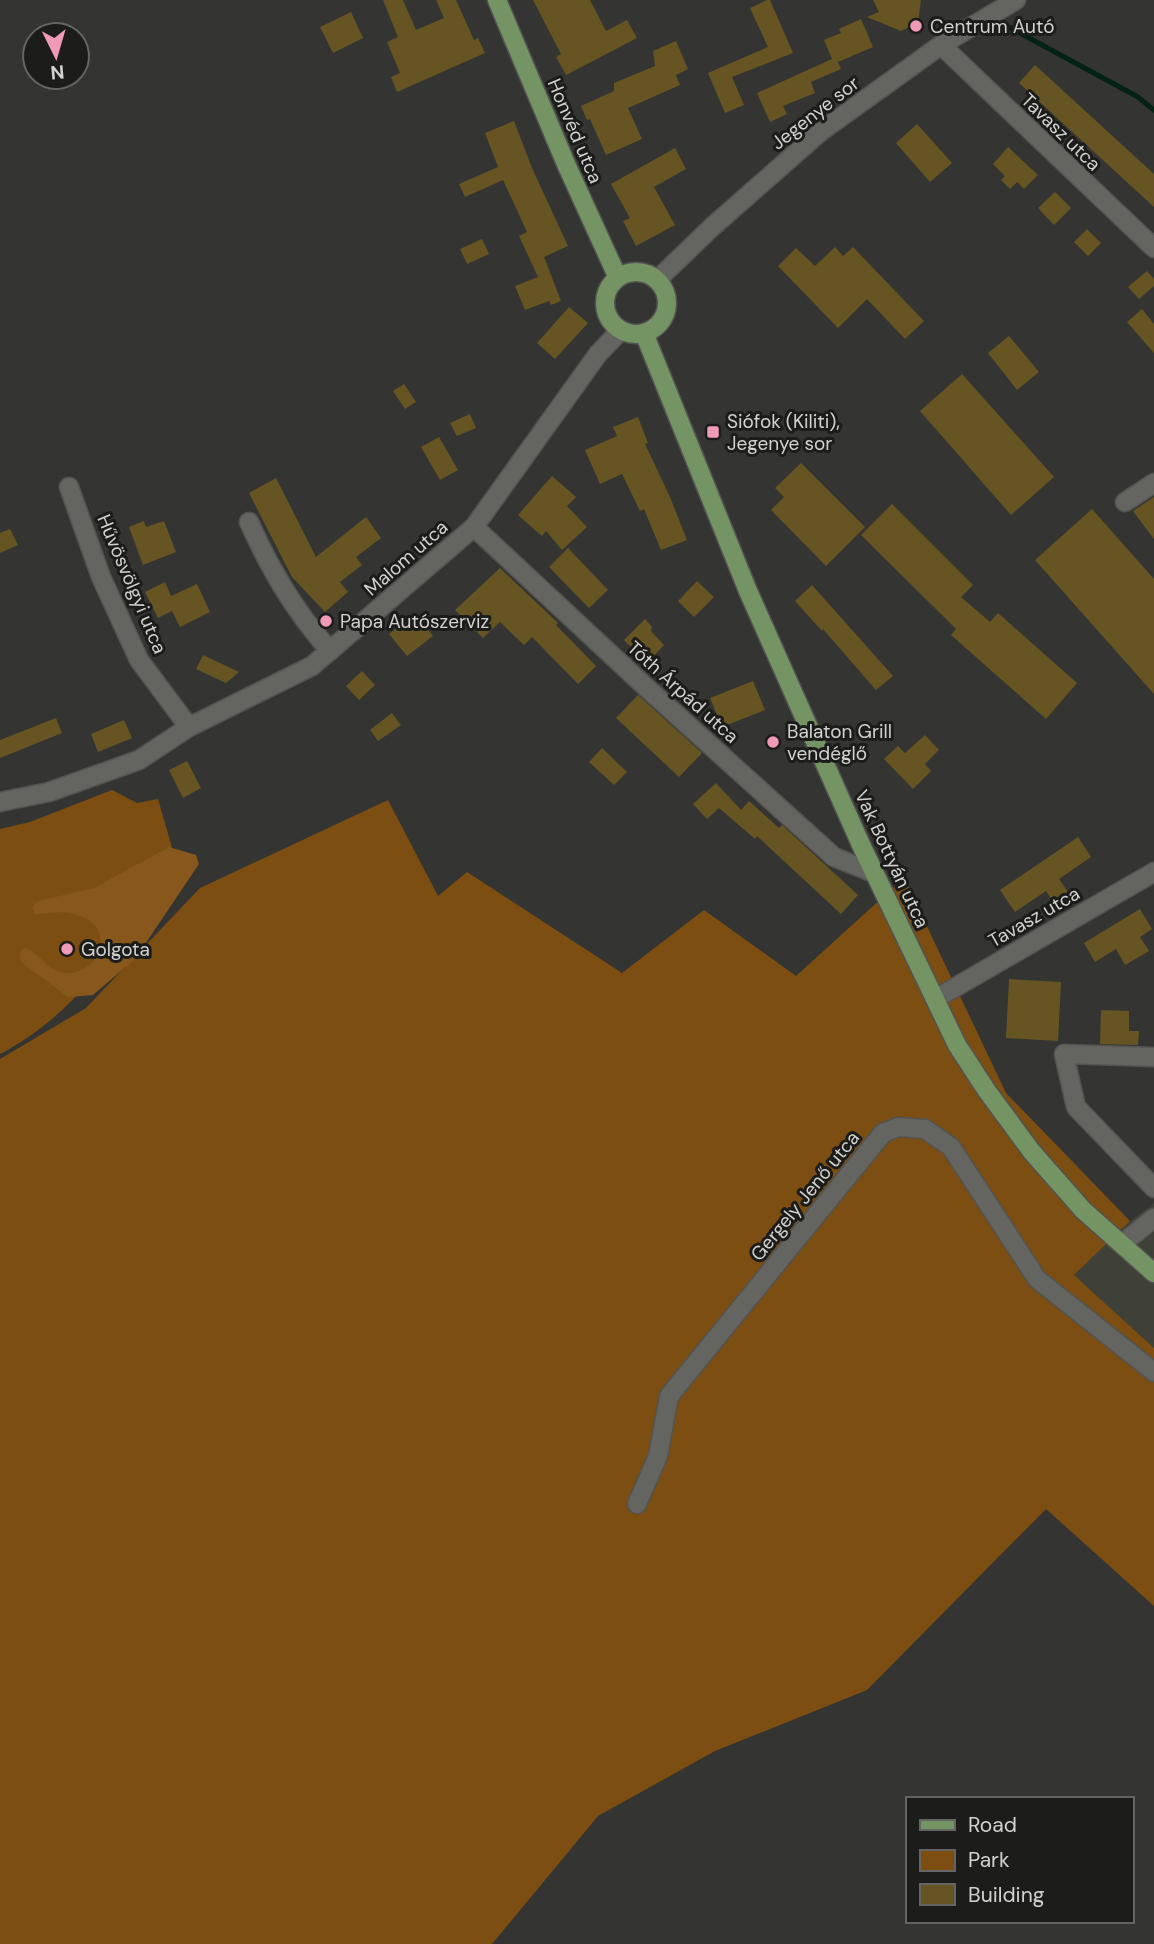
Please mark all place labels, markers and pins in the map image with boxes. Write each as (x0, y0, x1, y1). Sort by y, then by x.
place label: Centrum Autó (930, 14, 1054, 39)
marker: Centrum Autó (908, 18, 924, 34)
place label: Siófok (Kiliti), Jegenye sor (727, 409, 840, 456)
marker: Siófok (Kiliti), Jegenye sor (705, 424, 721, 440)
place label: Papa Autószerviz (340, 609, 489, 634)
marker: Papa Autószerviz (318, 613, 334, 629)
place label: Balaton Grill vendéglő (787, 719, 892, 766)
marker: Balaton Grill vendéglő (765, 734, 781, 750)
place label: Golgota (81, 937, 150, 962)
marker: Golgota (59, 941, 75, 957)

